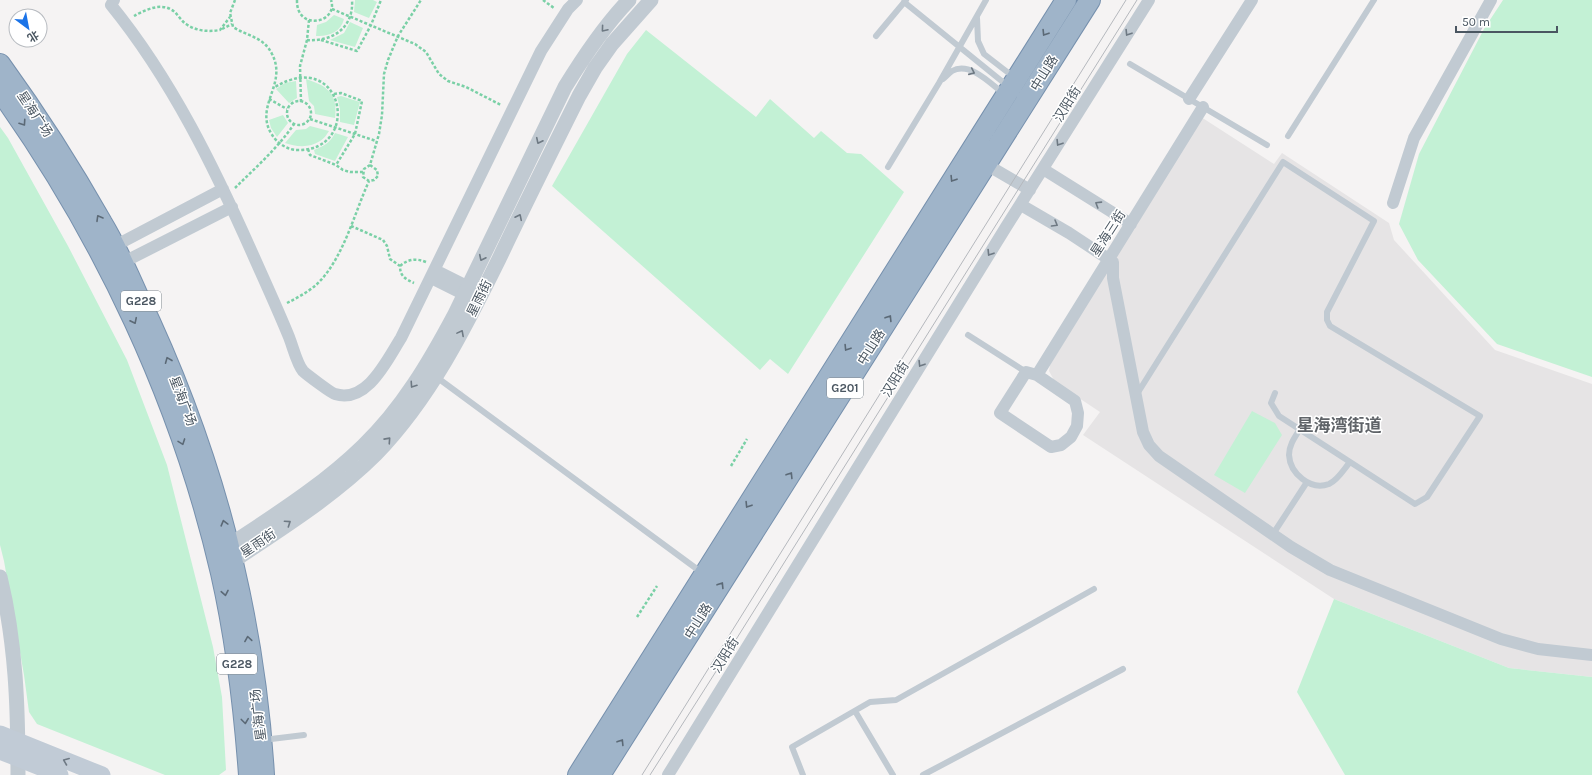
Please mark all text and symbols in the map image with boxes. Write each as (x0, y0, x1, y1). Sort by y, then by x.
north arrow (8, 8, 48, 48)
scale bar (1456, 8, 1557, 34)
text: 50 m (1462, 15, 1490, 29)
one-way arrow (601, 25, 608, 32)
text: 北 (25, 28, 41, 44)
one-way arrow (1042, 29, 1050, 36)
one-way arrow (1126, 29, 1133, 36)
street label: 中山路 (1027, 52, 1061, 94)
one-way arrow (968, 67, 975, 75)
street label: 汉阳街 (1050, 83, 1084, 125)
street label: 星海广场 (14, 88, 56, 140)
one-way arrow (18, 118, 25, 125)
one-way arrow (536, 137, 544, 145)
one-way arrow (1057, 139, 1064, 146)
one-way arrow (951, 174, 958, 181)
one-way arrow (1095, 201, 1102, 208)
street label: 星海三街 (1088, 207, 1128, 259)
one-way arrow (514, 214, 522, 221)
one-way arrow (97, 215, 104, 222)
one-way arrow (1051, 220, 1058, 227)
one-way arrow (987, 249, 995, 256)
one-way arrow (479, 254, 487, 262)
street label: 星雨街 (464, 277, 494, 319)
road number: G228 (121, 291, 161, 311)
one-way arrow (885, 315, 892, 322)
one-way arrow (129, 317, 137, 325)
street label: 中山路 (854, 326, 888, 368)
one-way arrow (457, 330, 464, 337)
one-way arrow (844, 344, 851, 351)
one-way arrow (164, 357, 172, 364)
street label: 汉阳街 (878, 358, 912, 400)
one-way arrow (919, 359, 926, 366)
street label: 星海广场 (167, 374, 199, 428)
road number: G201 (827, 378, 863, 398)
one-way arrow (411, 380, 418, 387)
district label: 星海湾街道 (1297, 415, 1382, 435)
one-way arrow (384, 437, 391, 445)
one-way arrow (178, 438, 186, 445)
one-way arrow (785, 472, 793, 479)
one-way arrow (745, 501, 752, 508)
one-way arrow (220, 519, 228, 526)
one-way arrow (284, 521, 291, 528)
street label: 星雨街 (238, 526, 278, 560)
one-way arrow (716, 582, 723, 589)
one-way arrow (220, 590, 228, 596)
street label: 中山路 (681, 600, 715, 642)
street label: 汉阳街 (708, 634, 742, 676)
one-way arrow (244, 636, 253, 642)
road number: G228 (217, 654, 257, 674)
street label: 星海广场 (247, 688, 269, 742)
one-way arrow (240, 718, 249, 724)
one-way arrow (616, 739, 624, 746)
one-way arrow (63, 757, 70, 765)

